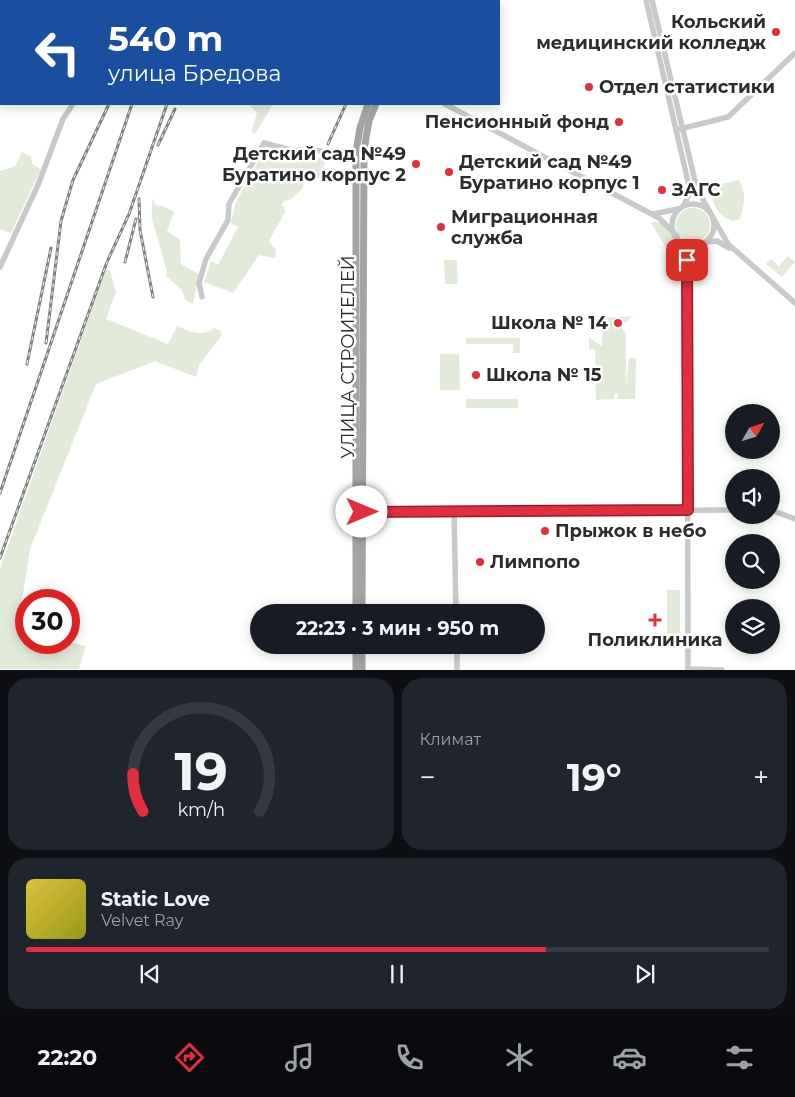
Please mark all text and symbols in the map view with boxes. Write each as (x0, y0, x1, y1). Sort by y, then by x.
place label: Кольский медицинский колледж (536, 11, 767, 54)
text: 540 m (108, 17, 223, 60)
icon: left (25, 20, 90, 85)
marker: Кольский медицинский колледж (770, 26, 782, 38)
text: улица Бредова (108, 60, 281, 87)
place label: Отдел статистики (599, 76, 775, 98)
marker: Отдел статистики (583, 81, 595, 93)
place label: Пенсионный фонд (425, 111, 609, 133)
marker: Пенсионный фонд (613, 116, 625, 128)
place label: Детский сад №49 Буратино корпус 2 (222, 143, 406, 186)
place label: Детский сад №49 Буратино корпус 1 (459, 151, 640, 194)
marker: Детский сад №49 Буратино корпус 2 (410, 158, 422, 170)
marker: Детский сад №49 Буратино корпус 1 (443, 166, 455, 178)
place label: ЗАГС (671, 179, 721, 201)
marker: ЗАГС (656, 184, 668, 196)
place label: Миграционная служба (451, 206, 598, 249)
marker: Миграционная служба (435, 221, 447, 233)
pin (666, 239, 708, 281)
icon: arrive (673, 246, 701, 274)
street label: УЛИЦА СТРОИТЕЛЕЙ (337, 255, 359, 459)
place label: Школа № 14 (491, 312, 609, 334)
marker: Школа № 14 (612, 317, 624, 329)
place label: Школа № 15 (486, 364, 602, 386)
marker: Школа № 15 (470, 369, 482, 381)
north arrow (725, 404, 780, 459)
map controls (725, 404, 780, 654)
button: sound (725, 469, 780, 524)
position arrow (335, 485, 387, 537)
place label: Прыжок в небо (555, 520, 707, 542)
marker: Прыжок в небо (539, 525, 551, 537)
button: search (725, 534, 780, 589)
place label: Лимпопо (490, 551, 580, 573)
marker: Лимпопо (474, 556, 486, 568)
speed limit sign: 30 (15, 589, 80, 654)
button: layers (725, 599, 780, 654)
marker: Поликлиника (648, 613, 662, 627)
text: 22:23 · 3 мин · 950 m (296, 617, 499, 640)
place label: Поликлиника (588, 629, 722, 651)
text: Климат (420, 730, 481, 749)
text: 19 (174, 740, 228, 803)
text: 19° (567, 754, 622, 801)
text: − (420, 760, 436, 794)
text: + (753, 760, 769, 794)
text: km/h (177, 799, 225, 820)
text: Static Love (101, 888, 210, 911)
text: Velvet Ray (101, 911, 183, 930)
icon: previous (136, 960, 164, 988)
icon: pause (383, 960, 411, 988)
icon: next (631, 960, 659, 988)
icon: directions (172, 1040, 207, 1075)
icon: music (282, 1040, 317, 1075)
icon: phone (392, 1040, 427, 1075)
icon: climate (502, 1040, 537, 1075)
icon: car (612, 1040, 647, 1075)
icon: filters (722, 1040, 757, 1075)
text: 22:20 (38, 1044, 97, 1071)

